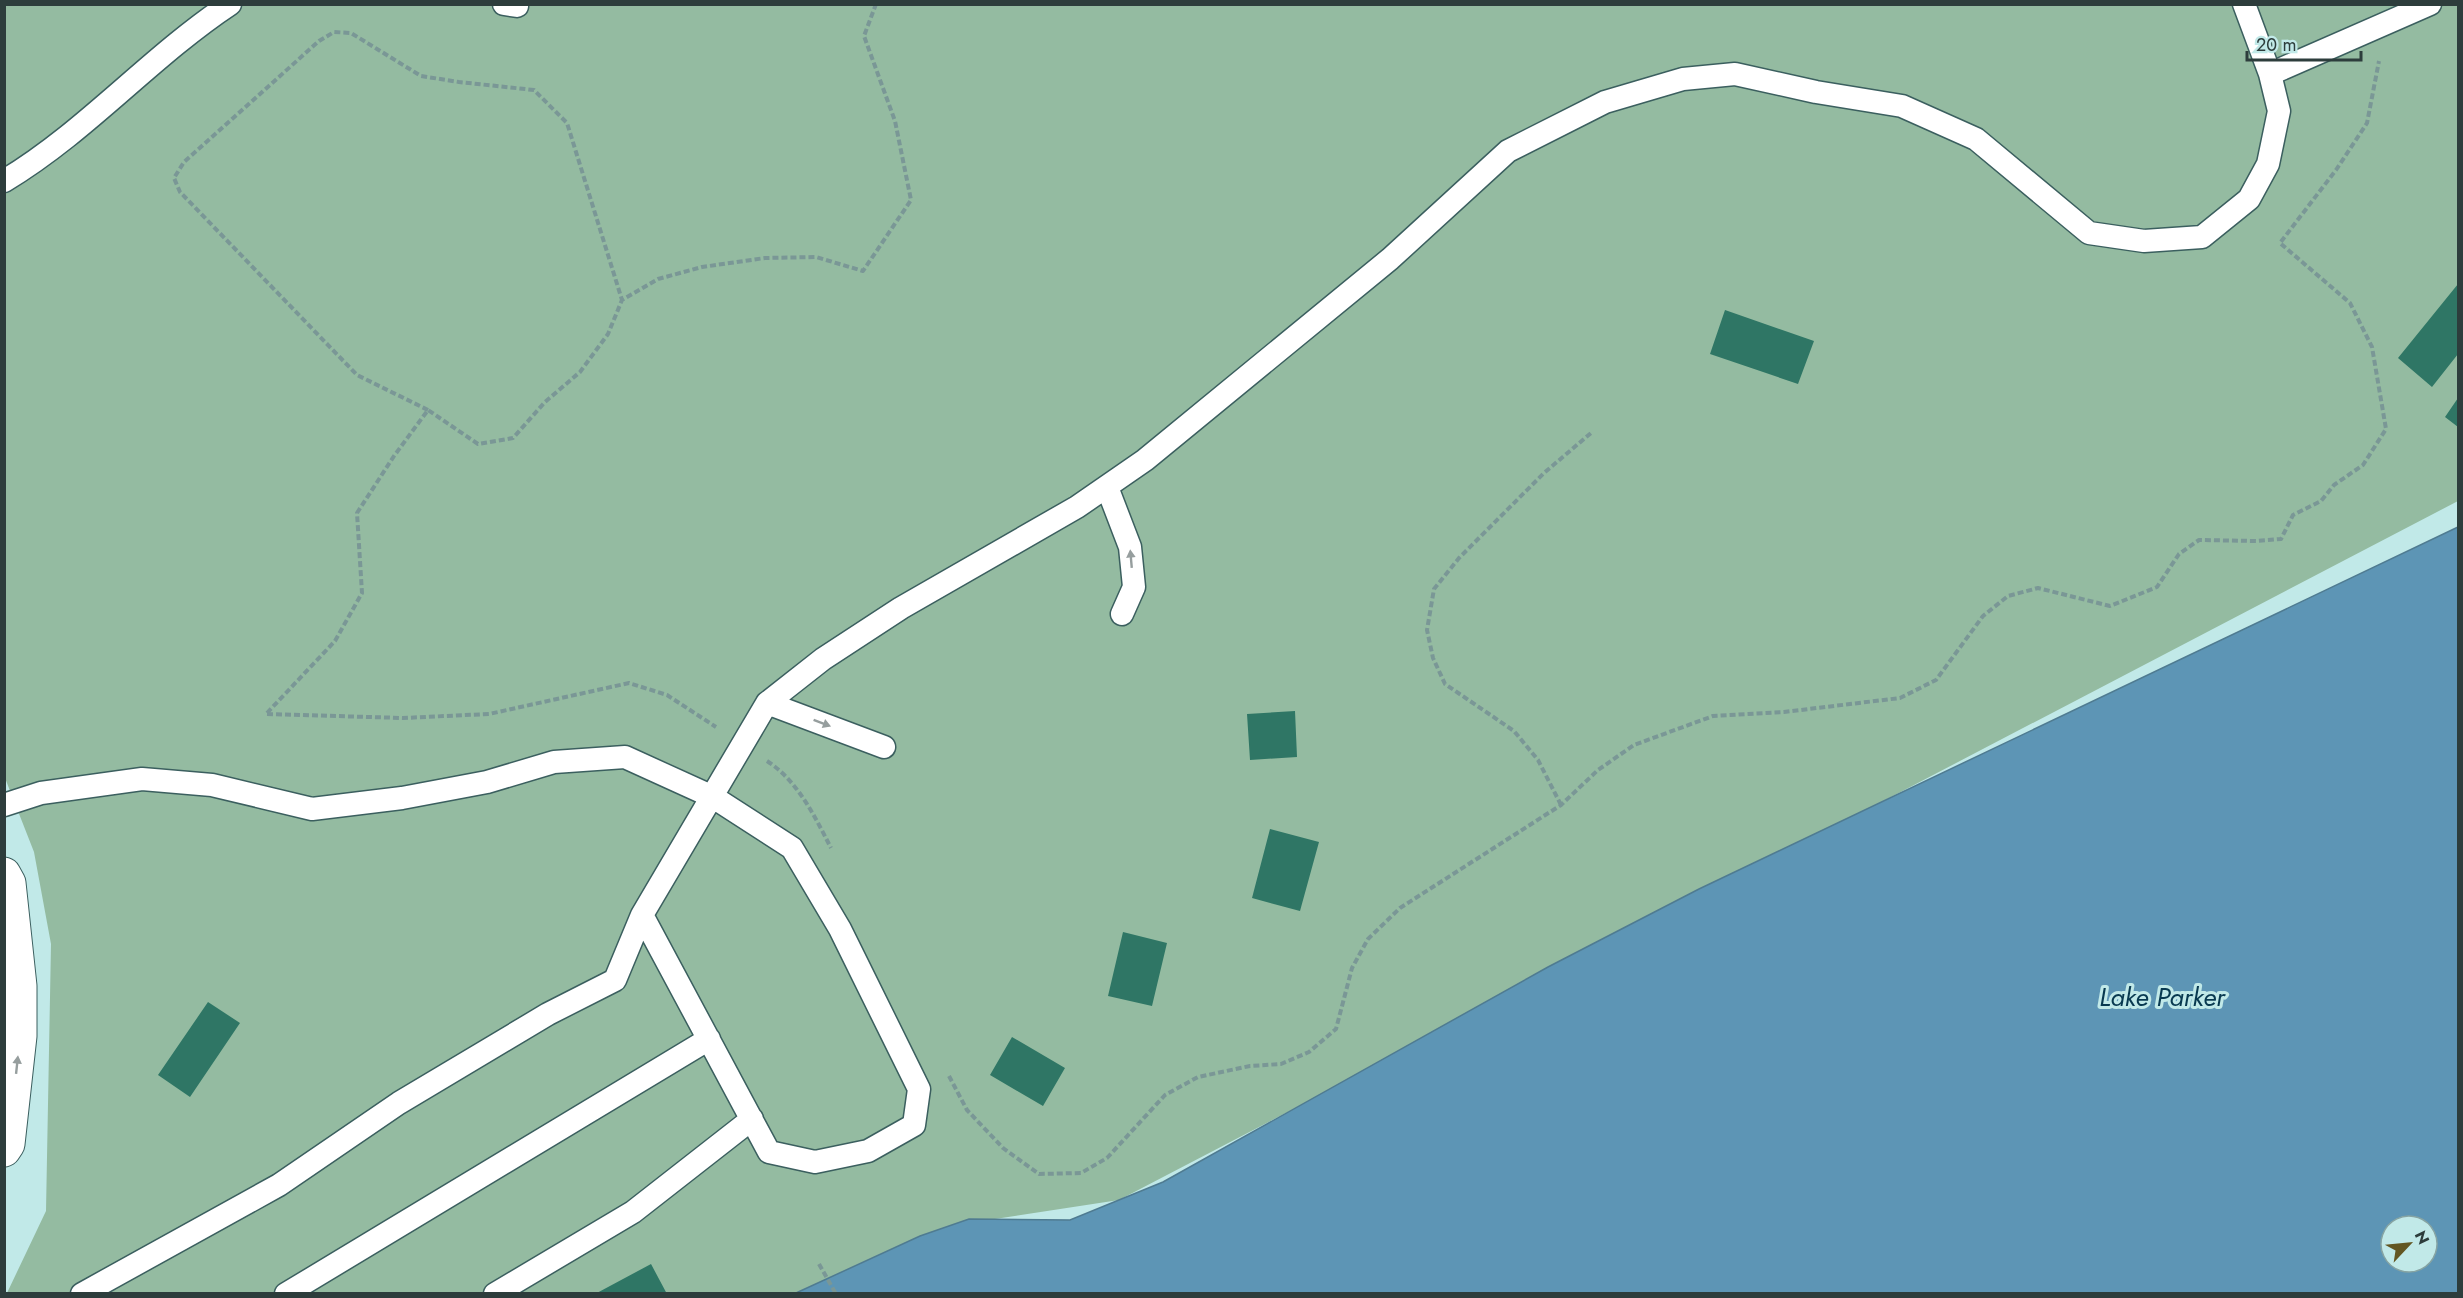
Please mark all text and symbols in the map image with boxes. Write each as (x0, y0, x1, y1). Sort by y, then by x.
scale bar (2247, 24, 2361, 62)
text: 20 m (2256, 32, 2296, 58)
one-way arrow (1126, 549, 1136, 568)
one-way arrow (813, 719, 831, 729)
water label: Lake Parker (2099, 978, 2226, 1016)
one-way arrow (12, 1055, 22, 1074)
north arrow (2379, 1214, 2439, 1274)
text: N (2409, 1227, 2435, 1248)

